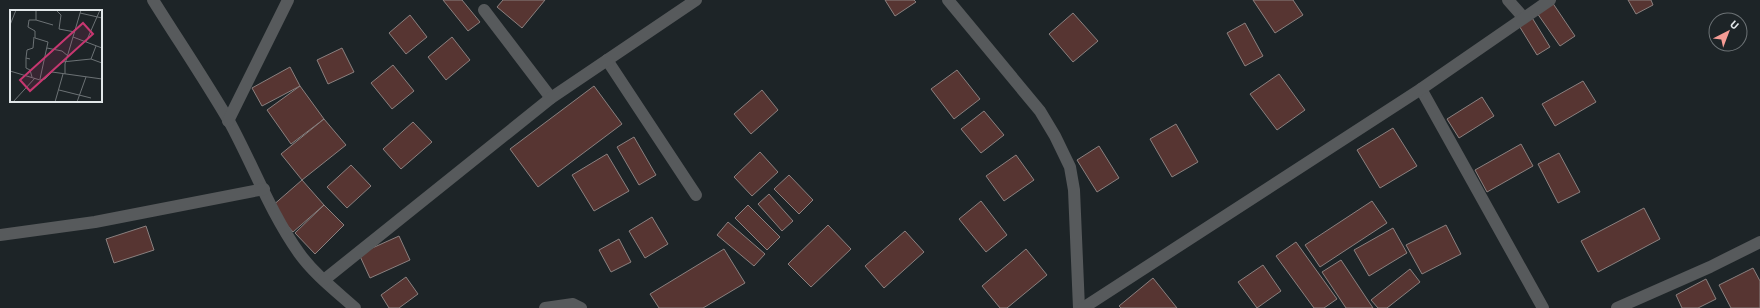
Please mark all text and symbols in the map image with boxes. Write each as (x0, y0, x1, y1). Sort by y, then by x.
inset map (10, 10, 102, 102)
north arrow (1708, 12, 1748, 52)
text: U (1727, 16, 1743, 33)

